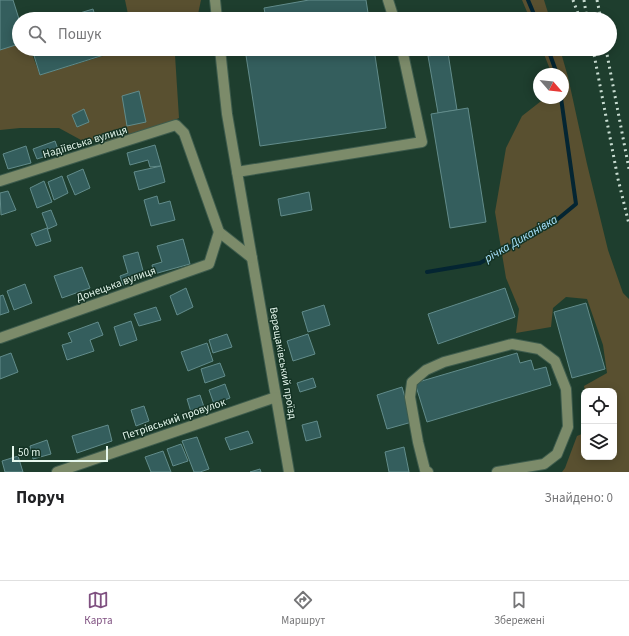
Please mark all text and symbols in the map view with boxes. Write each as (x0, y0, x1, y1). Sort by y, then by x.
search box (12, 12, 617, 56)
icon: search (26, 23, 48, 45)
text: Пошук (58, 24, 101, 45)
north arrow (533, 68, 569, 104)
street label: Надіївська вулиця (41, 122, 129, 162)
water label: річка Диканівка (480, 211, 561, 267)
street label: Донецька вулиця (74, 263, 158, 305)
street label: Верещаківський проїзд (266, 306, 300, 420)
map controls (581, 388, 617, 460)
button: locate (581, 388, 617, 424)
street label: Петрівський провулок (120, 394, 228, 444)
button: layers (581, 424, 617, 460)
scale bar (12, 444, 108, 463)
text: 50 m (18, 445, 40, 460)
text: Поруч (16, 486, 65, 510)
text: Знайдено: 0 (545, 489, 613, 507)
tab: Карта (84, 589, 113, 628)
tab: Маршрут (281, 589, 325, 628)
tab: Збережені (494, 589, 545, 628)

